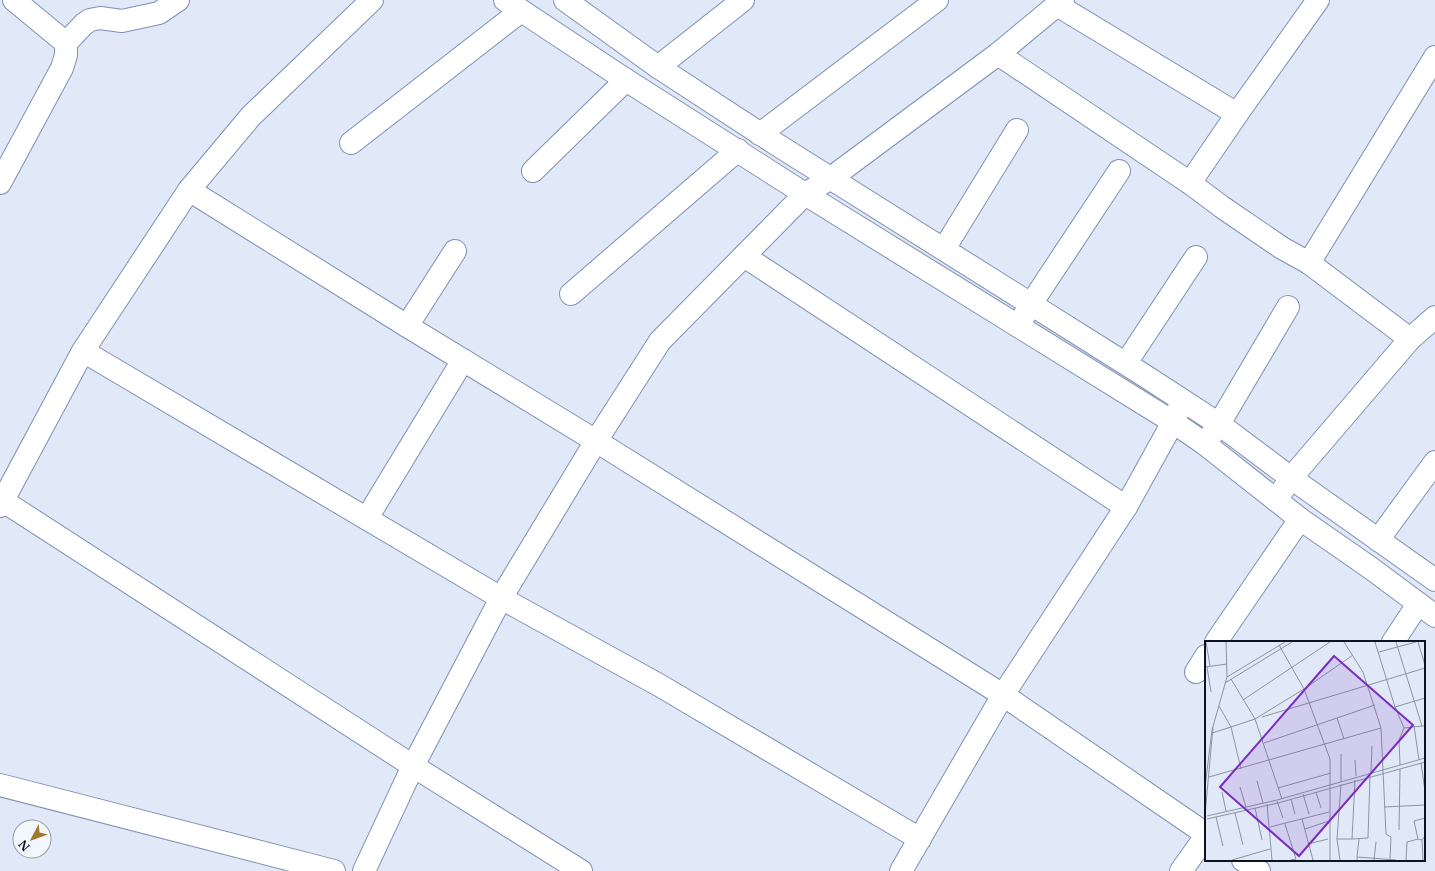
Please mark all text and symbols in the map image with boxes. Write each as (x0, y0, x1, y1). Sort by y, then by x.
inset map (1205, 641, 1425, 861)
north arrow (12, 819, 52, 859)
text: N (15, 837, 33, 854)

